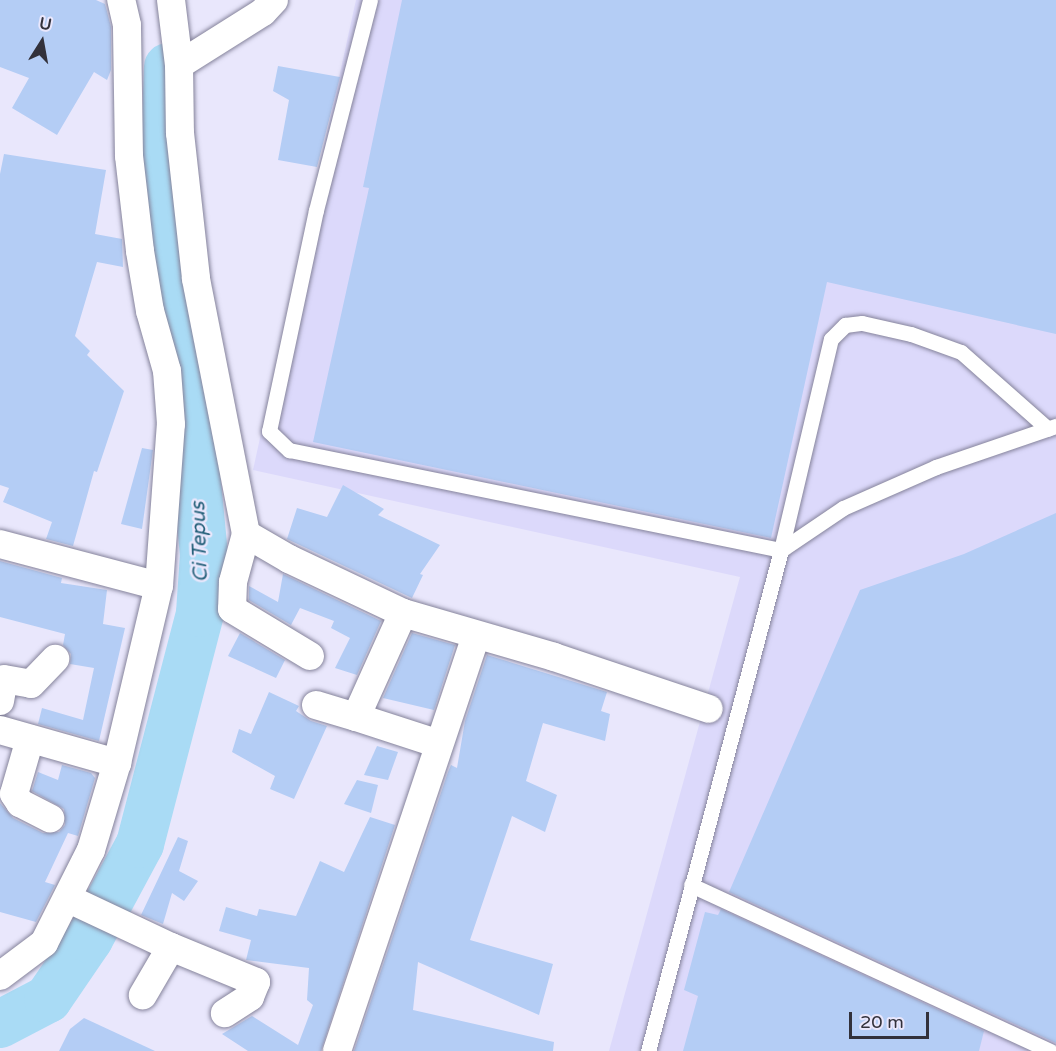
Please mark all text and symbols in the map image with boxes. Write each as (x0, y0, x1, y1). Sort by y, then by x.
north arrow (12, 12, 72, 72)
text: U (38, 13, 53, 35)
water label: Ci Tepus (187, 501, 213, 583)
scale bar (852, 1000, 932, 1038)
text: 20 m (860, 1011, 904, 1033)

